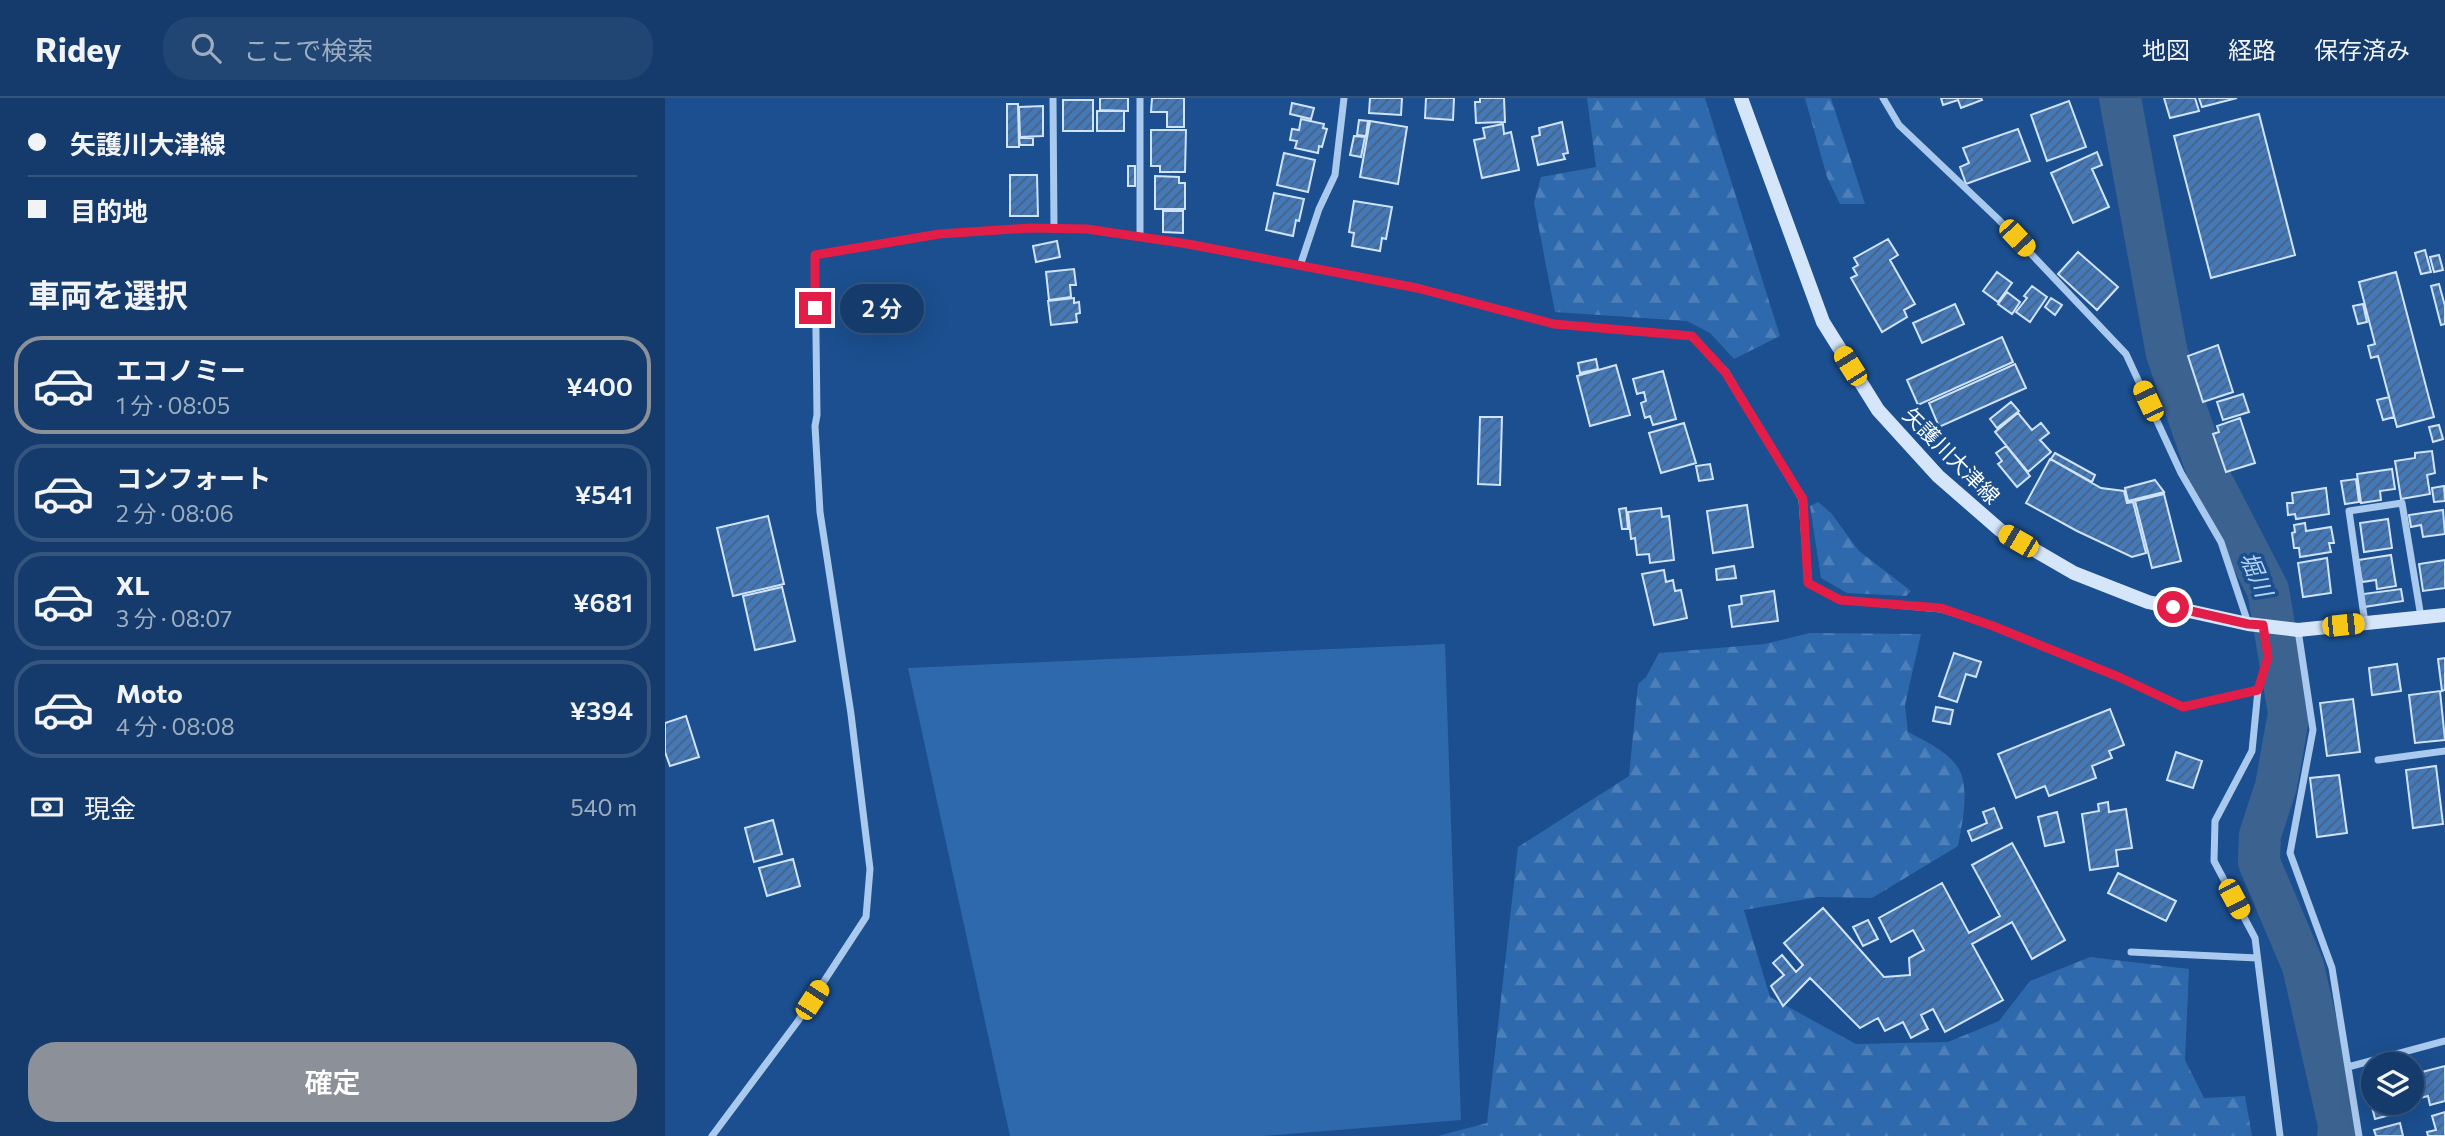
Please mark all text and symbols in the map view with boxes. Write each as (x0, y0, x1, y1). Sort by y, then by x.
search box (163, 17, 653, 80)
text: Ridey (35, 28, 121, 69)
icon: search (187, 29, 225, 67)
text: ここで検索 (243, 34, 373, 65)
text: 地図 (2142, 35, 2190, 64)
text: 経路 (2228, 35, 2276, 64)
text: 保存済み (2314, 35, 2410, 64)
text: 矢護川大津線 (70, 128, 226, 159)
text: 目的地 (70, 195, 148, 226)
car (1995, 215, 2040, 261)
text: 車両を選択 (28, 274, 188, 314)
callout: 2 分 (839, 284, 923, 332)
route end (799, 292, 831, 324)
text: 2 分 (862, 294, 902, 322)
car (1830, 343, 1871, 389)
icon: car (32, 354, 95, 417)
text: エコノミー (116, 354, 246, 385)
text: ¥400 (566, 370, 633, 401)
car (2130, 378, 2167, 424)
text: 1 分 · 08:05 (116, 391, 230, 419)
street label: 矢護川大津線 (1899, 402, 2005, 508)
icon: car (32, 462, 95, 525)
text: コンフォート (116, 462, 271, 493)
text: ¥541 (575, 478, 633, 509)
text: 2 分 · 08:06 (116, 499, 234, 527)
car (1995, 521, 2042, 561)
water label: 堀川 (2235, 547, 2280, 603)
text: XL (116, 569, 150, 600)
icon: car (32, 570, 95, 633)
text: ¥681 (573, 586, 633, 617)
route start (2157, 591, 2189, 623)
text: 3 分 · 08:07 (116, 604, 232, 632)
car (2322, 612, 2365, 638)
text: Moto (116, 677, 183, 708)
icon: car (32, 678, 95, 741)
text: ¥394 (570, 694, 633, 725)
text: 4 分 · 08:08 (116, 712, 235, 740)
icon: cash (28, 788, 66, 826)
text: 現金 (84, 792, 136, 823)
text: 540 m (571, 793, 637, 821)
car (2215, 876, 2254, 922)
car (792, 977, 833, 1023)
button: 確定 (28, 1042, 637, 1122)
map controls (2361, 1052, 2424, 1115)
button: layers (2361, 1052, 2424, 1115)

